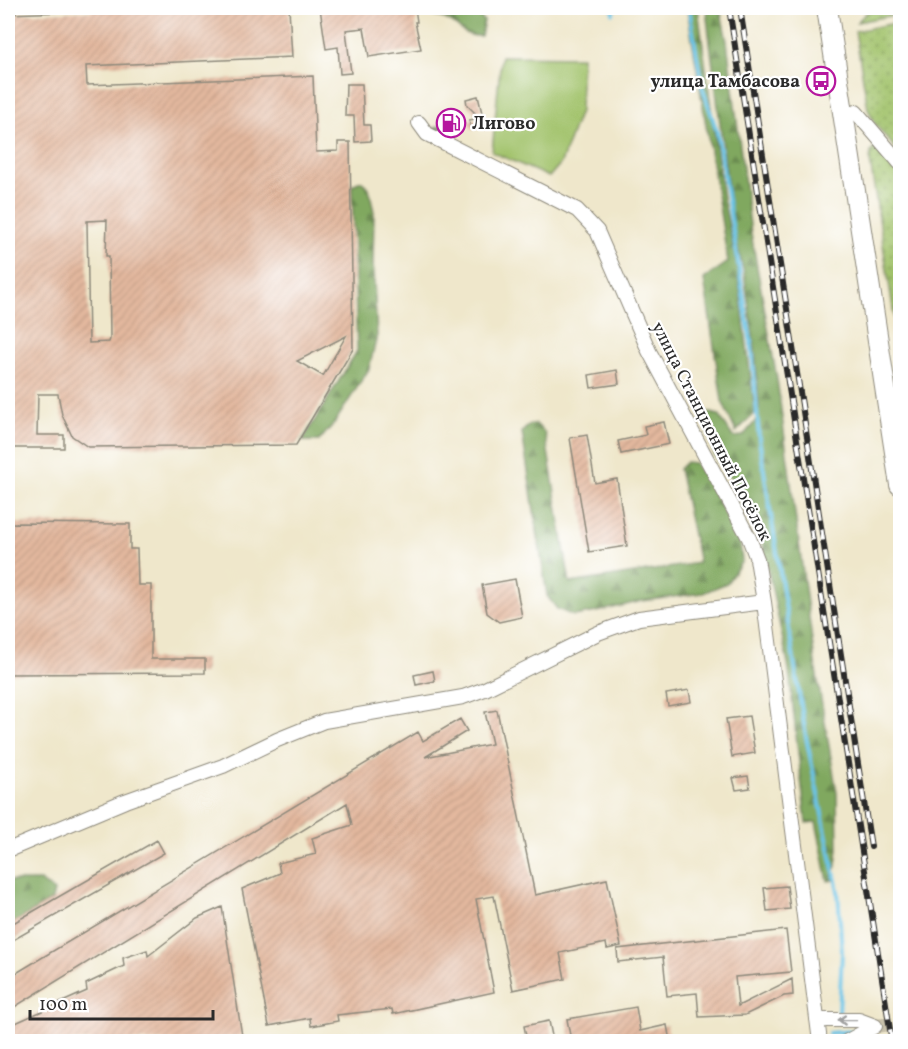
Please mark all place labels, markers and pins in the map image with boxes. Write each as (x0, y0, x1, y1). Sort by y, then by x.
bus stop icon: улица Тамбасова (805, 65, 837, 97)
place label: улица Тамбасова (650, 70, 800, 95)
fuel station icon: Лигово (435, 107, 467, 139)
place label: Лигово (472, 112, 536, 137)

